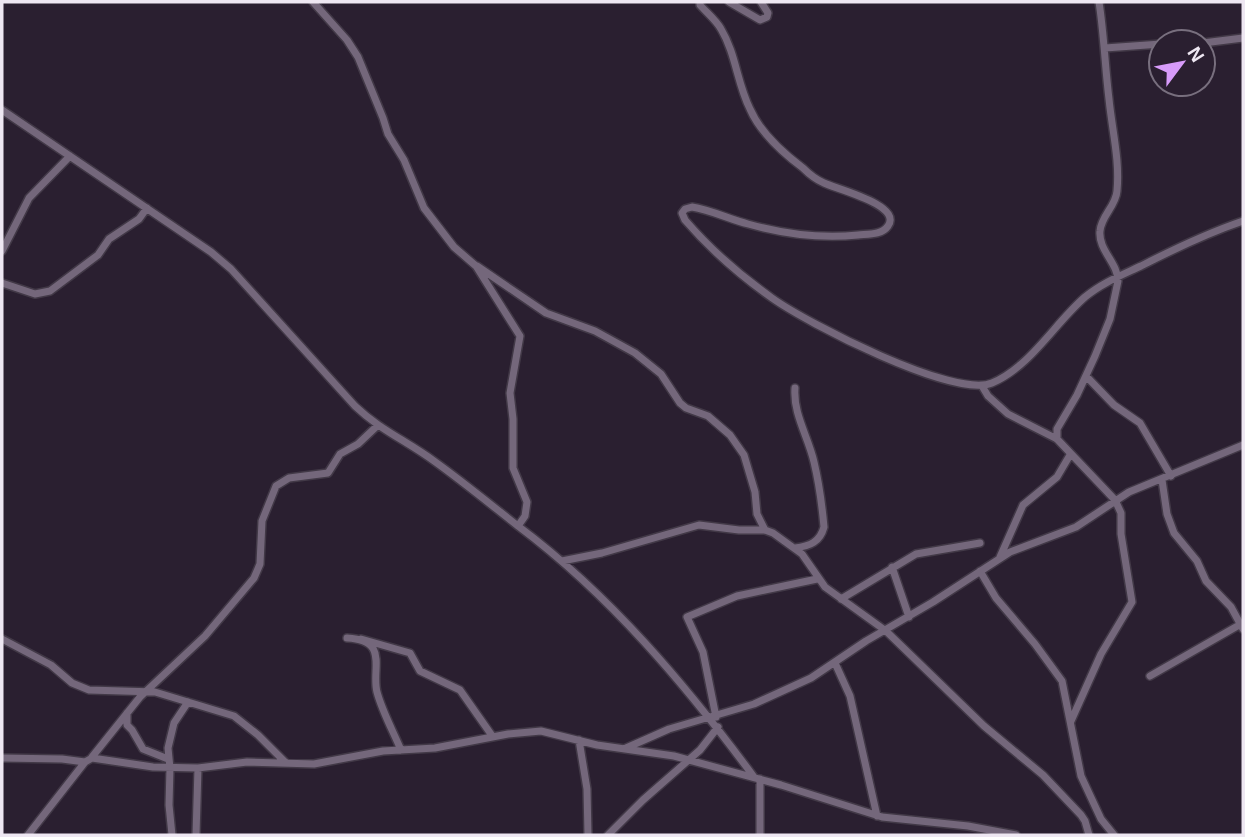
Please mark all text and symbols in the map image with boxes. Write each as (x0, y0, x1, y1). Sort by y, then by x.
north arrow (1147, 28, 1217, 98)
text: N (1183, 43, 1209, 66)

